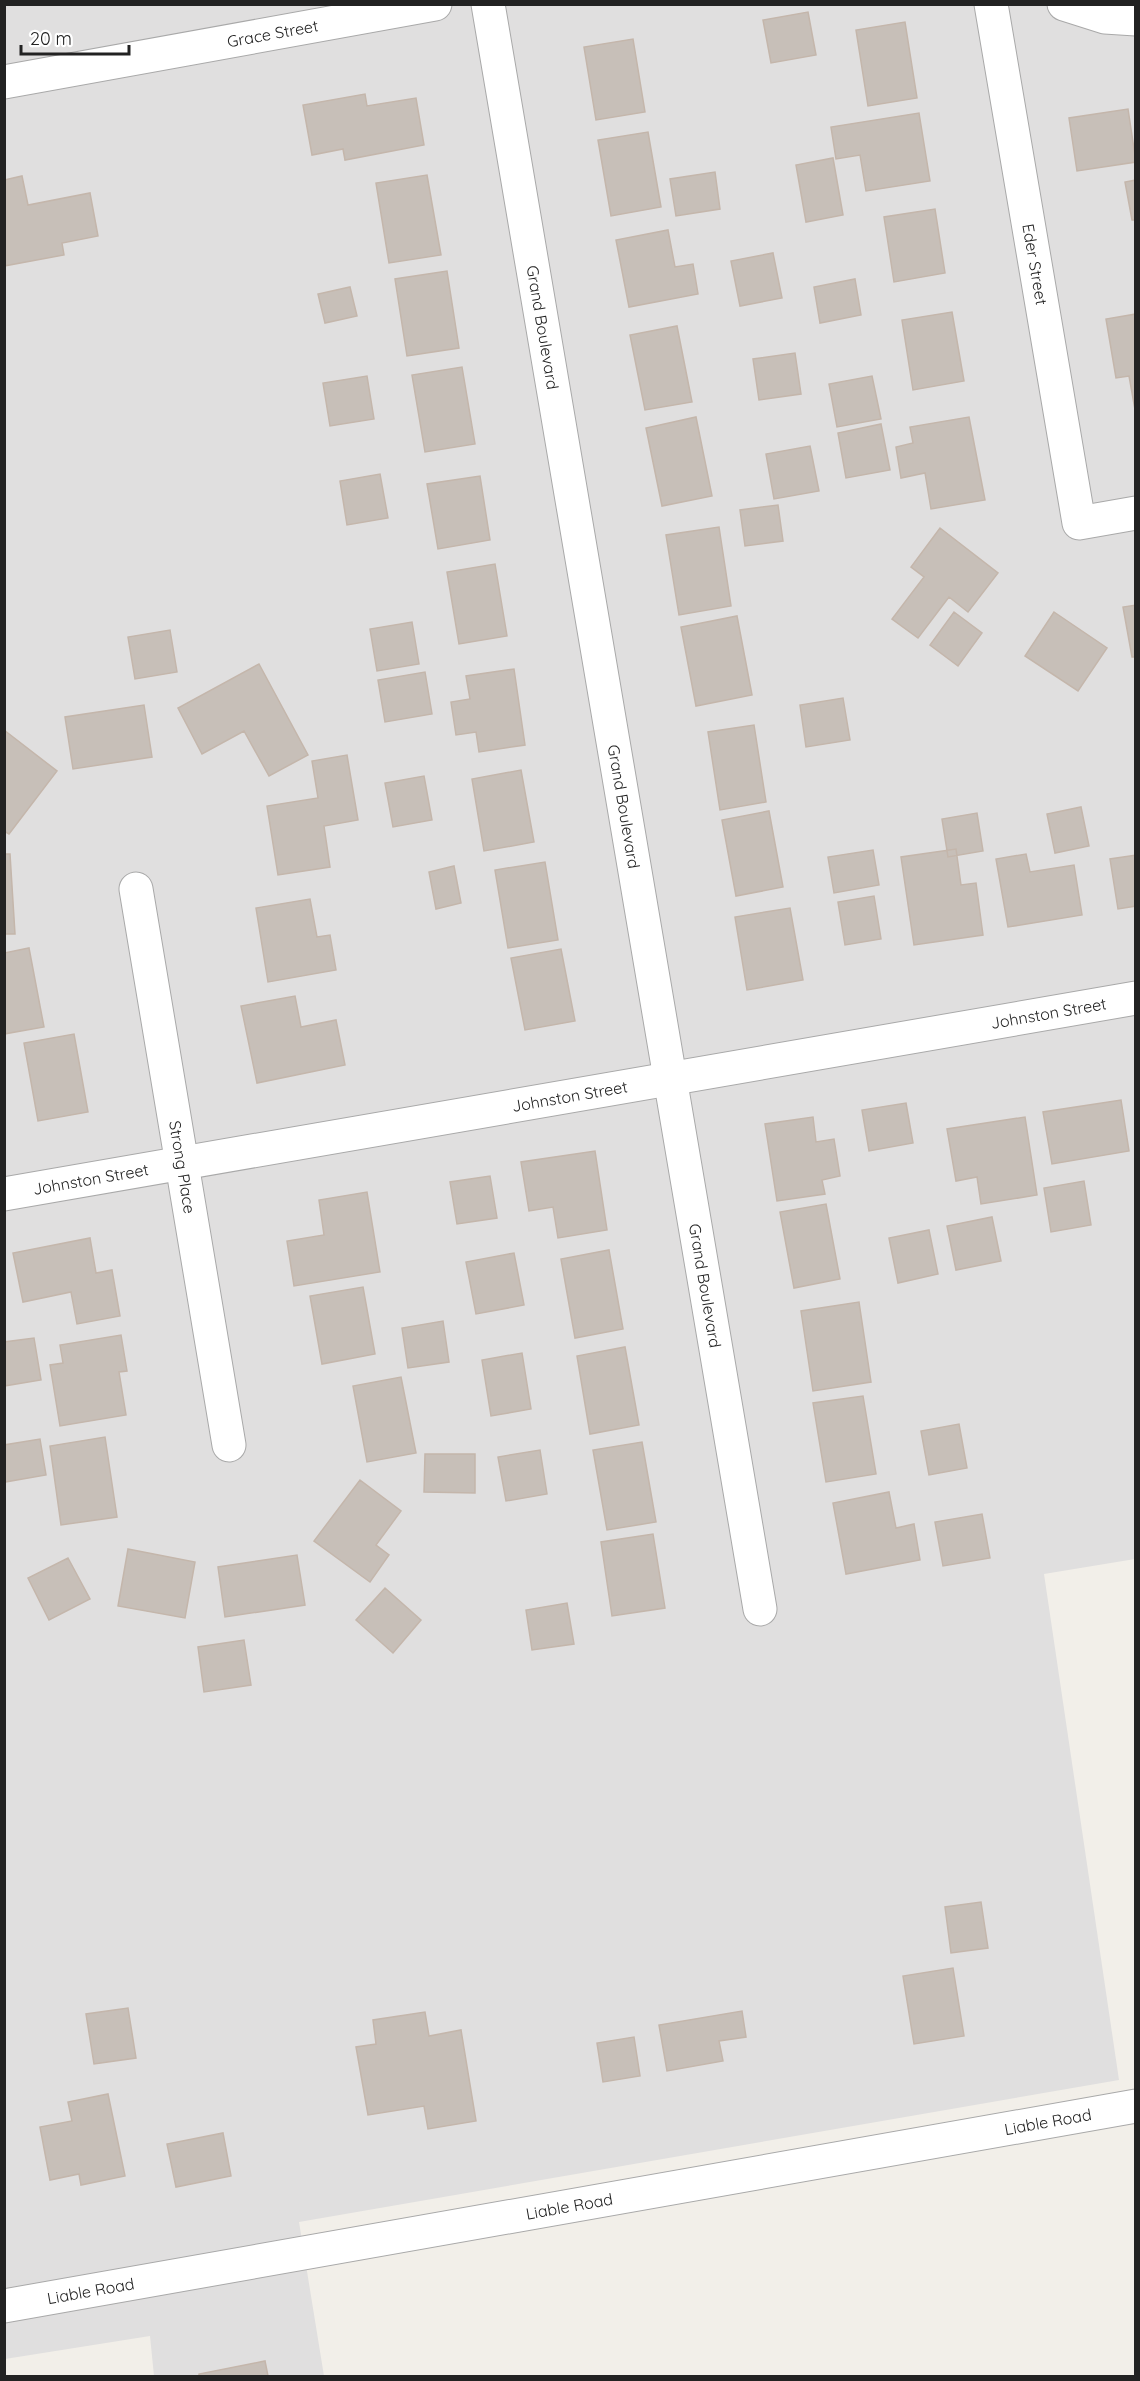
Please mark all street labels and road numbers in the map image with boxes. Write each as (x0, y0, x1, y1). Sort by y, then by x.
street label: Grace Street (225, 15, 320, 51)
street label: Eder Street (1018, 222, 1052, 306)
street label: Grand Boulevard (522, 264, 563, 391)
street label: Grand Boulevard (604, 743, 644, 870)
street label: Johnston Street (989, 993, 1108, 1033)
street label: Johnston Street (510, 1076, 629, 1116)
street label: Strong Place (165, 1119, 200, 1215)
street label: Johnston Street (31, 1159, 150, 1199)
street label: Grand Boulevard (685, 1222, 726, 1349)
street label: Liable Road (1003, 2104, 1093, 2139)
street label: Liable Road (524, 2189, 614, 2224)
street label: Liable Road (46, 2273, 136, 2308)

